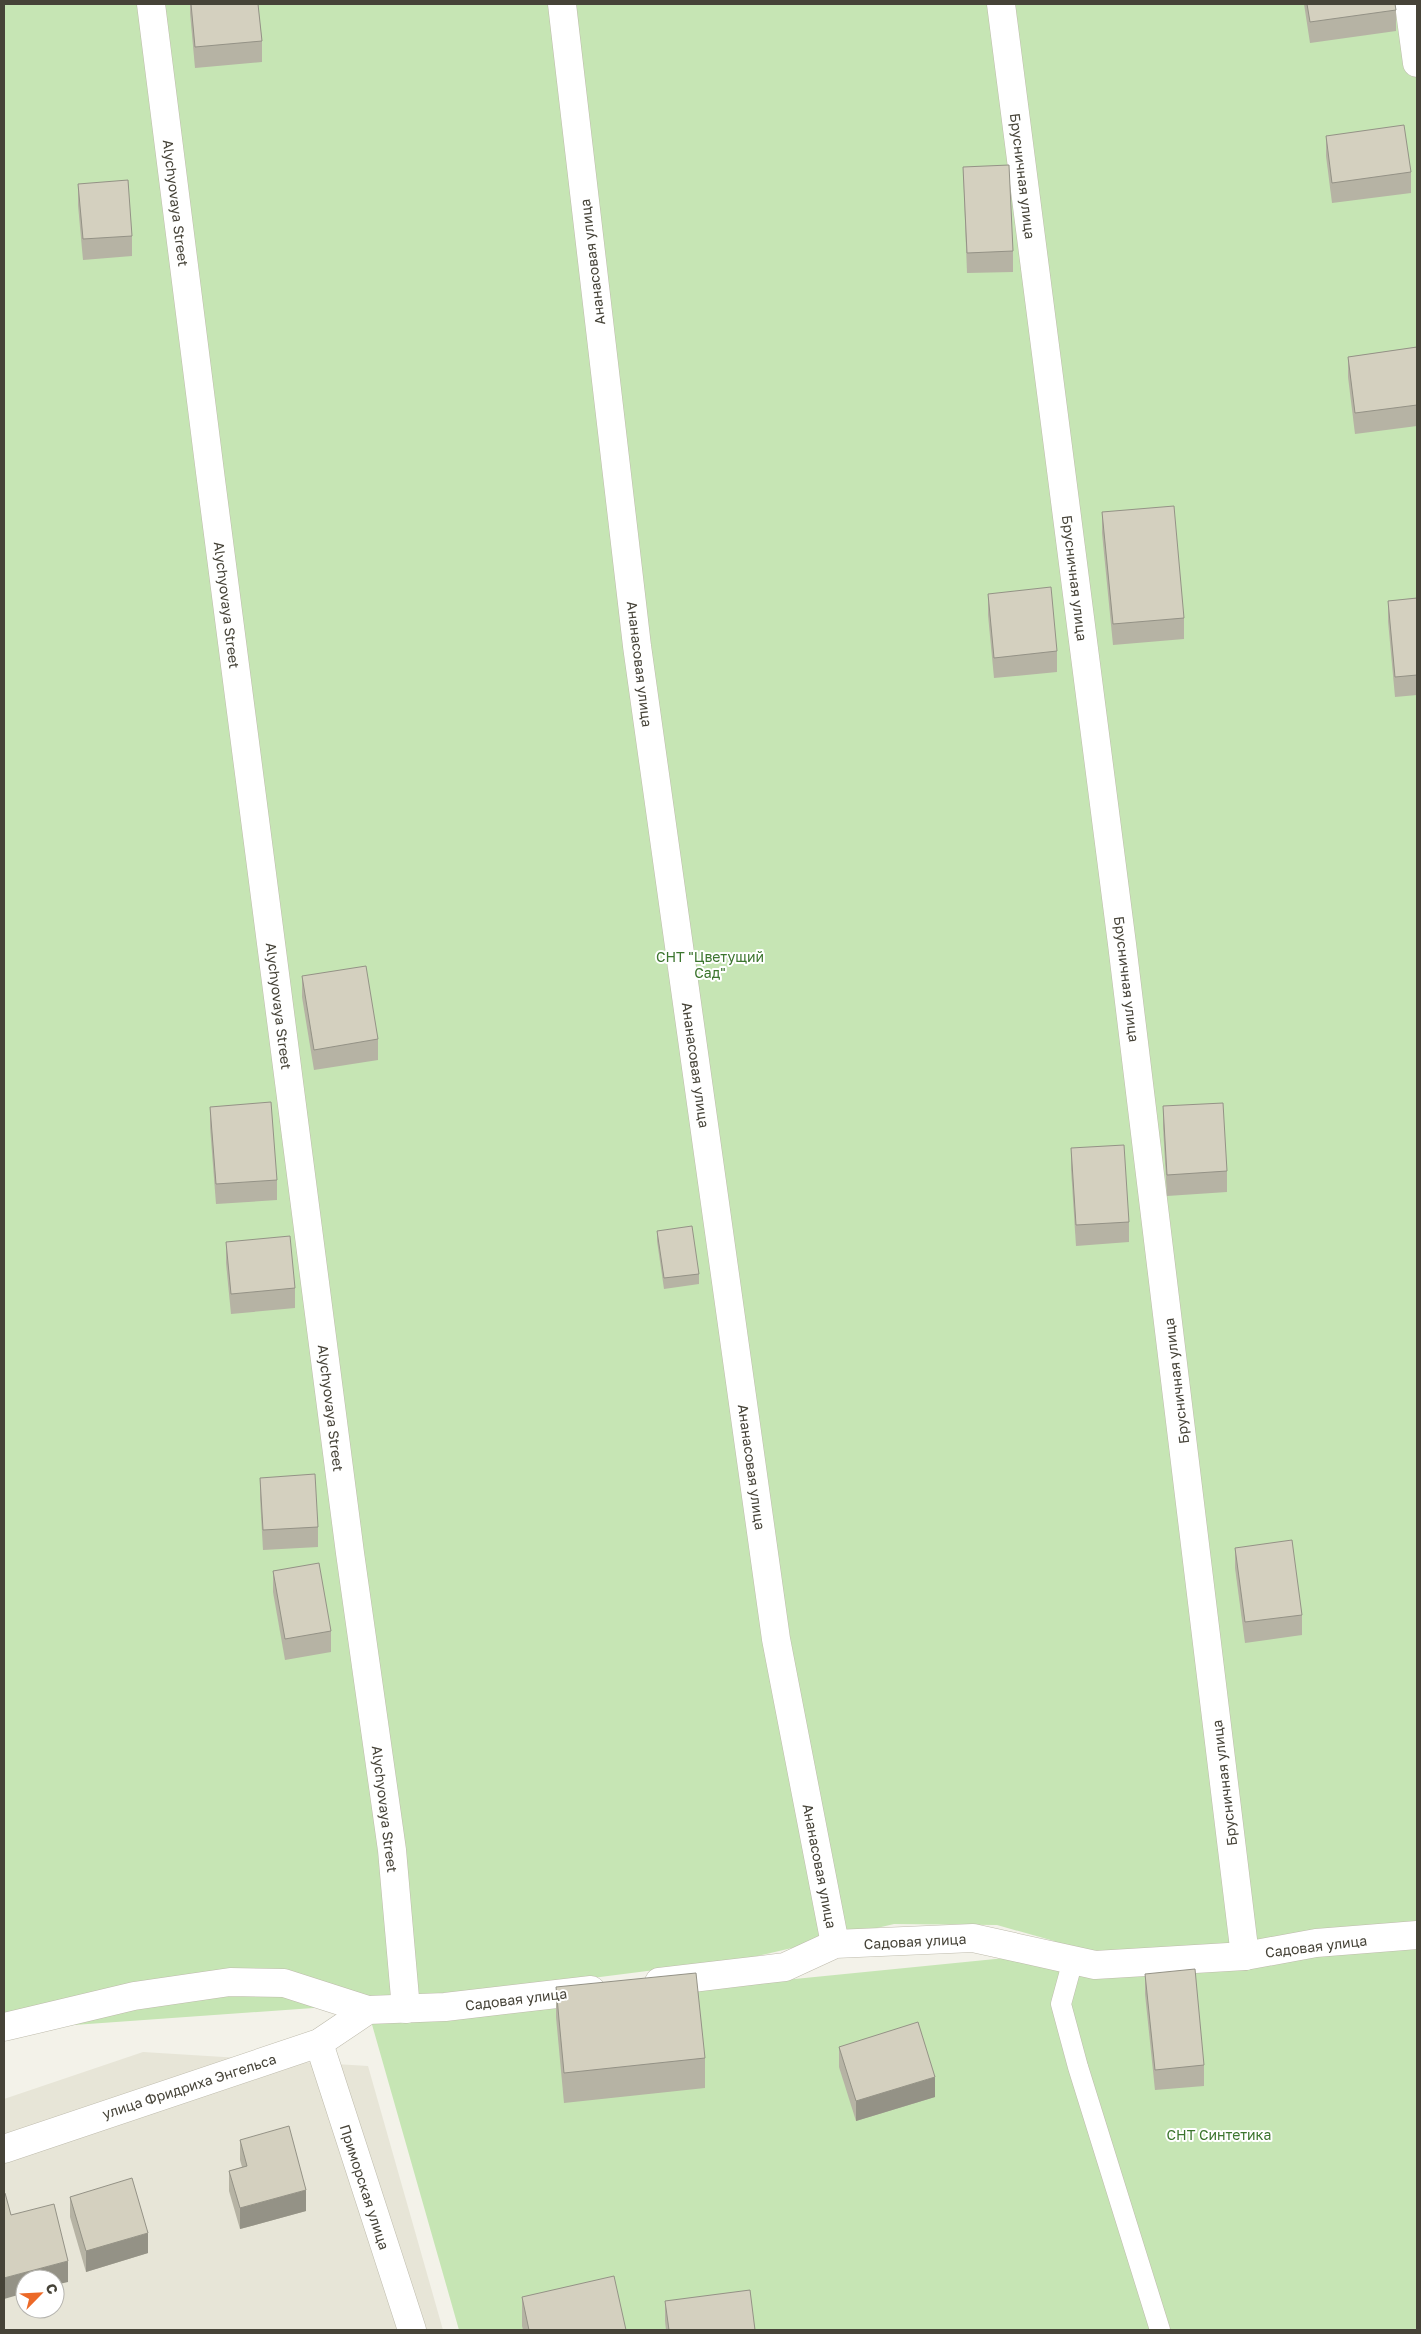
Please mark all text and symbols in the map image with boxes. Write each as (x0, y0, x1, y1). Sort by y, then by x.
street label: Брусничная улица (1007, 112, 1039, 240)
street label: Alychyovaya Street (160, 139, 192, 267)
street label: Ананасовая улица (576, 198, 608, 326)
street label: Брусничная улица (1059, 514, 1091, 642)
street label: Alychyovaya Street (211, 541, 243, 669)
street label: Ананасовая улица (624, 600, 656, 728)
street label: Брусничная улица (1111, 915, 1143, 1043)
street label: Alychyovaya Street (263, 942, 295, 1070)
park label: СНТ "Цветущий Сад" (656, 948, 764, 981)
street label: Ананасовая улица (679, 1001, 713, 1129)
street label: Брусничная улица (1160, 1317, 1192, 1445)
street label: Alychyovaya Street (315, 1344, 347, 1472)
street label: Ананасовая улица (735, 1403, 769, 1531)
street label: Брусничная улица (1208, 1719, 1240, 1847)
street label: Alychyovaya Street (369, 1745, 401, 1873)
street label: Ананасовая улица (800, 1802, 840, 1930)
street label: Садовая улица (863, 1930, 967, 1952)
street label: Садовая улица (1264, 1931, 1368, 1961)
street label: Садовая улица (464, 1984, 568, 2014)
street label: улица Фридриха Энгельса (100, 2050, 278, 2122)
street label: Приморская улица (337, 2122, 393, 2252)
park label: СНТ Синтетика (1167, 2126, 1271, 2143)
north arrow (15, 2269, 65, 2319)
text: С (43, 2281, 62, 2297)

